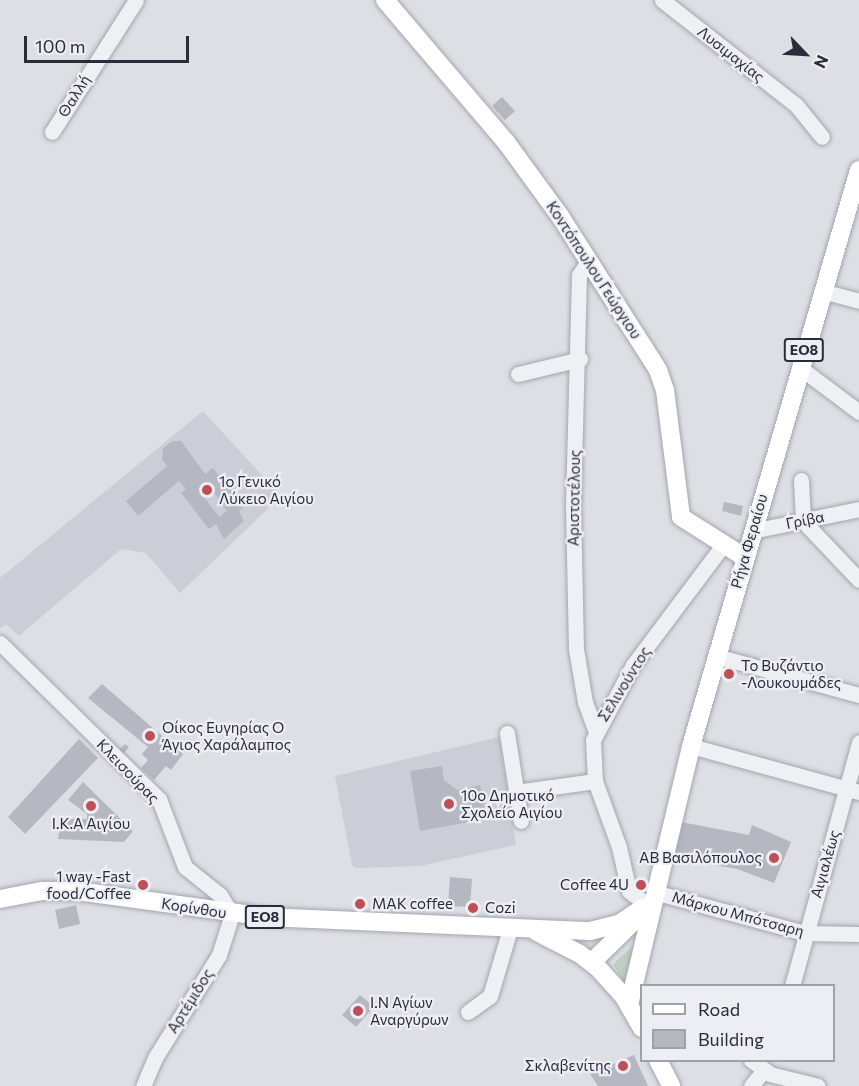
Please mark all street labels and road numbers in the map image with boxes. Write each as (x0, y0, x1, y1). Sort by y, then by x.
street label: Λυσιμαχίας (694, 22, 768, 86)
street label: Θαλλή (54, 72, 94, 120)
street label: Κοντόπουλου Γεώργιου (543, 198, 645, 342)
road number: ΕΟ8 (783, 339, 825, 361)
street label: Αριστοτέλους (564, 450, 584, 546)
street label: Ρήγα Φεραίου (727, 492, 771, 590)
street label: Γρίβα (784, 507, 826, 533)
street label: Σελινούντος (594, 643, 654, 725)
street label: Κλεισούρας (93, 735, 163, 807)
street label: Αιγιαλέως (807, 828, 843, 900)
street label: Μάρκου Μπότσαρη (670, 888, 806, 940)
street label: Κορίνθου (160, 894, 228, 922)
road number: ΕΟ8 (244, 906, 286, 928)
street label: Αρτέμιδος (163, 966, 217, 1036)

